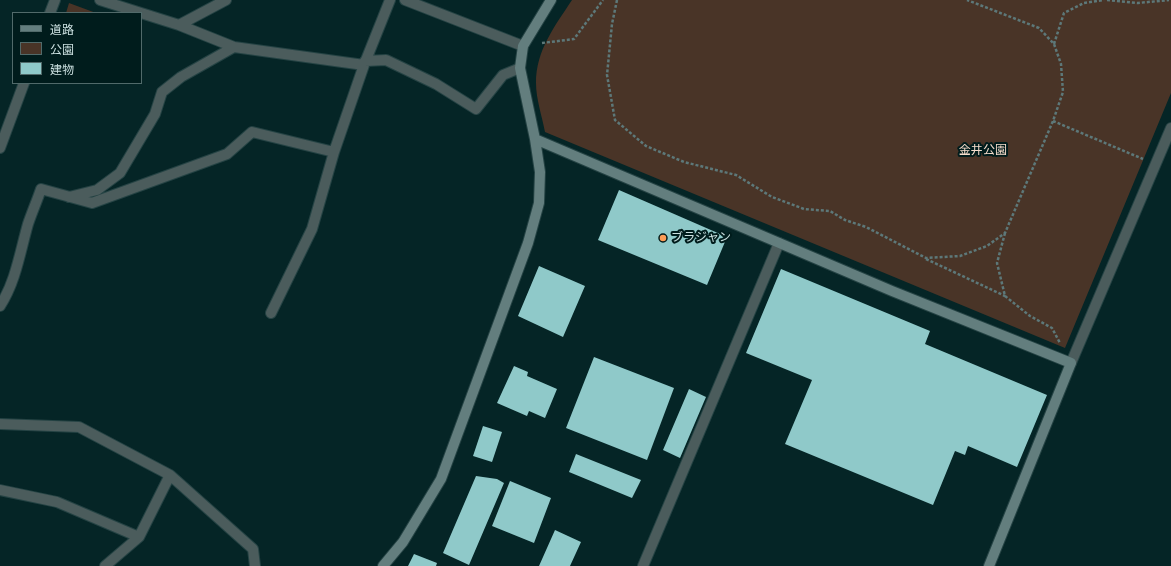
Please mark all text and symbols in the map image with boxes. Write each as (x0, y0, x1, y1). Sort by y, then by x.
legend (12, 12, 142, 84)
text: 道路 (50, 23, 74, 37)
text: 公園 (50, 43, 74, 57)
text: 建物 (50, 63, 74, 77)
park label: 金井公園 (959, 144, 1007, 158)
place label: ブラジャン (671, 231, 731, 245)
marker: ブラジャン (658, 233, 668, 243)

